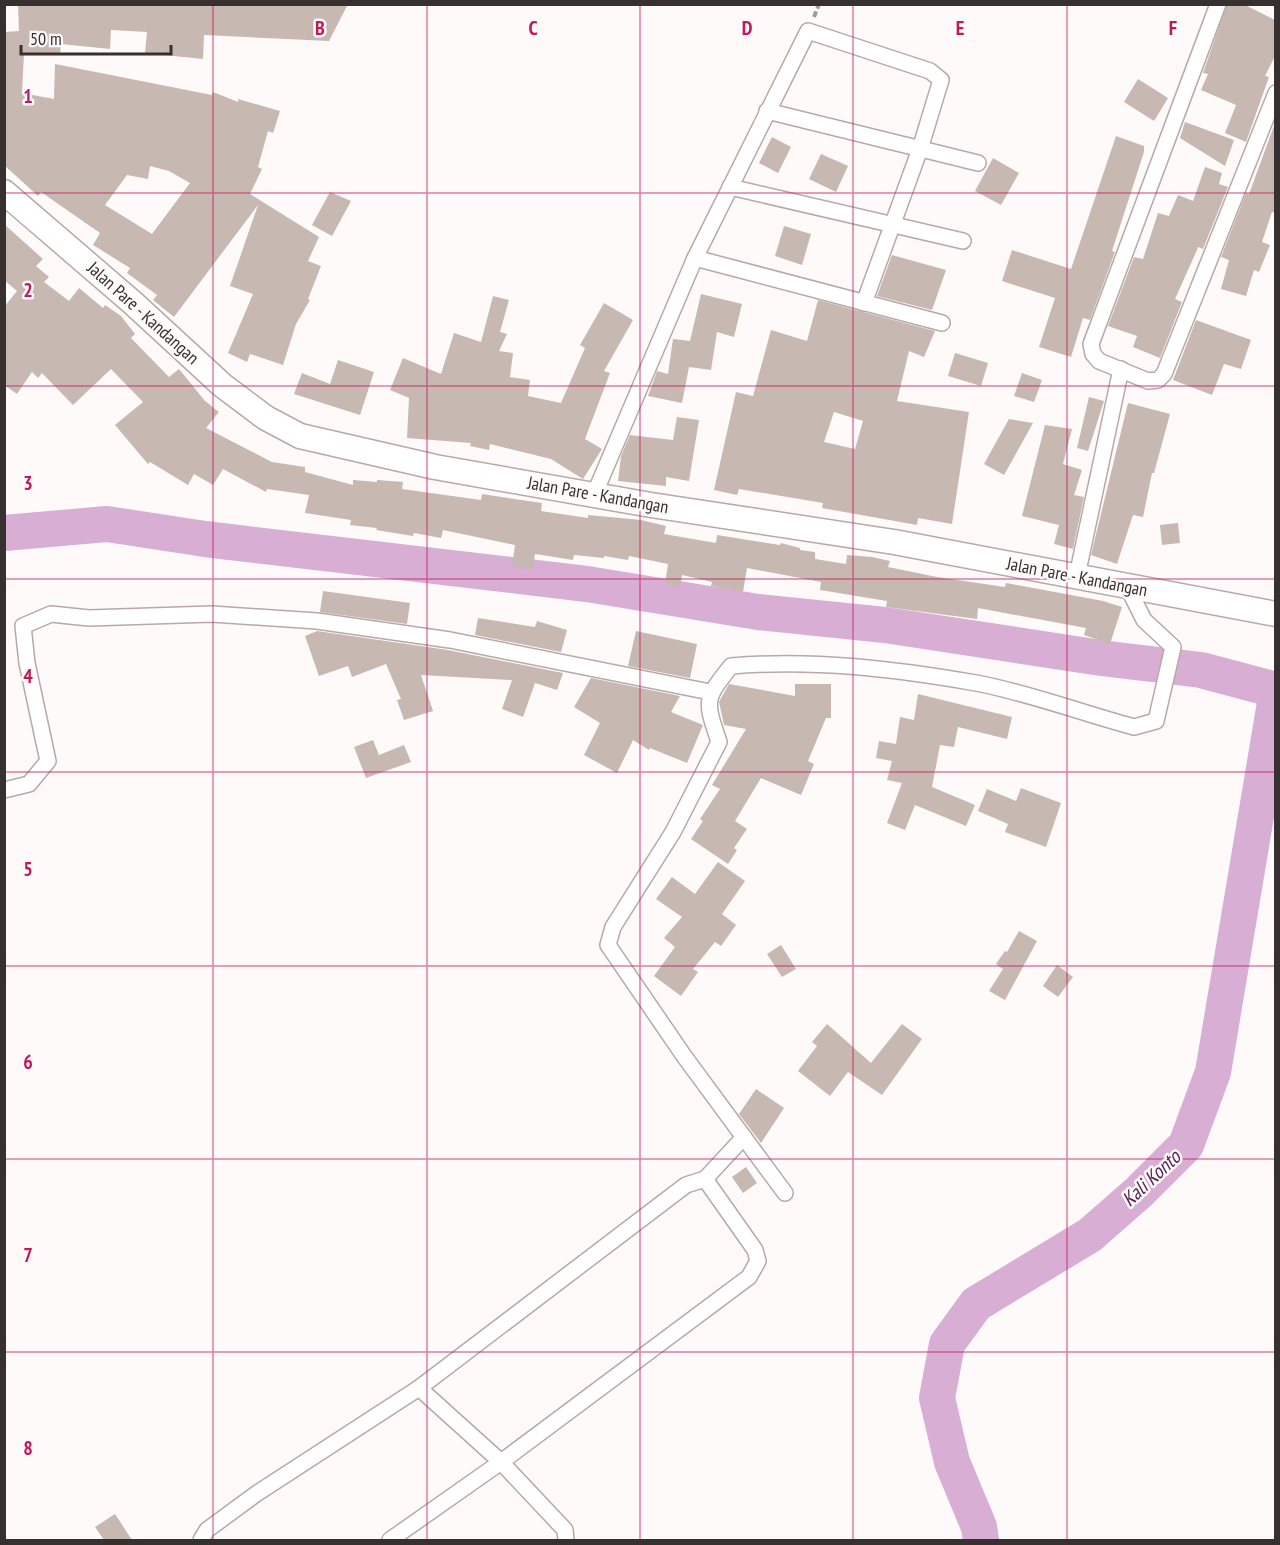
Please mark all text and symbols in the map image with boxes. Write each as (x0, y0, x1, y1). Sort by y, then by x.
text: B (315, 15, 325, 41)
text: C (528, 15, 538, 41)
text: D (742, 15, 753, 41)
text: E (956, 15, 964, 41)
text: F (1169, 15, 1177, 41)
scale bar (21, 18, 171, 56)
text: 50 m (30, 27, 62, 50)
text: 1 (23, 83, 33, 109)
street label: Jalan Pare - Kandangan (82, 256, 204, 369)
text: 2 (23, 277, 33, 303)
text: 3 (23, 470, 33, 496)
street label: Jalan Pare - Kandangan (525, 471, 670, 518)
street label: Jalan Pare - Kandangan (1004, 551, 1149, 601)
text: 4 (23, 663, 33, 689)
text: 5 (23, 856, 33, 882)
text: 6 (23, 1049, 33, 1075)
water label: Kali Konto (1116, 1143, 1187, 1212)
text: 7 (23, 1242, 33, 1268)
text: 8 (23, 1435, 33, 1461)

